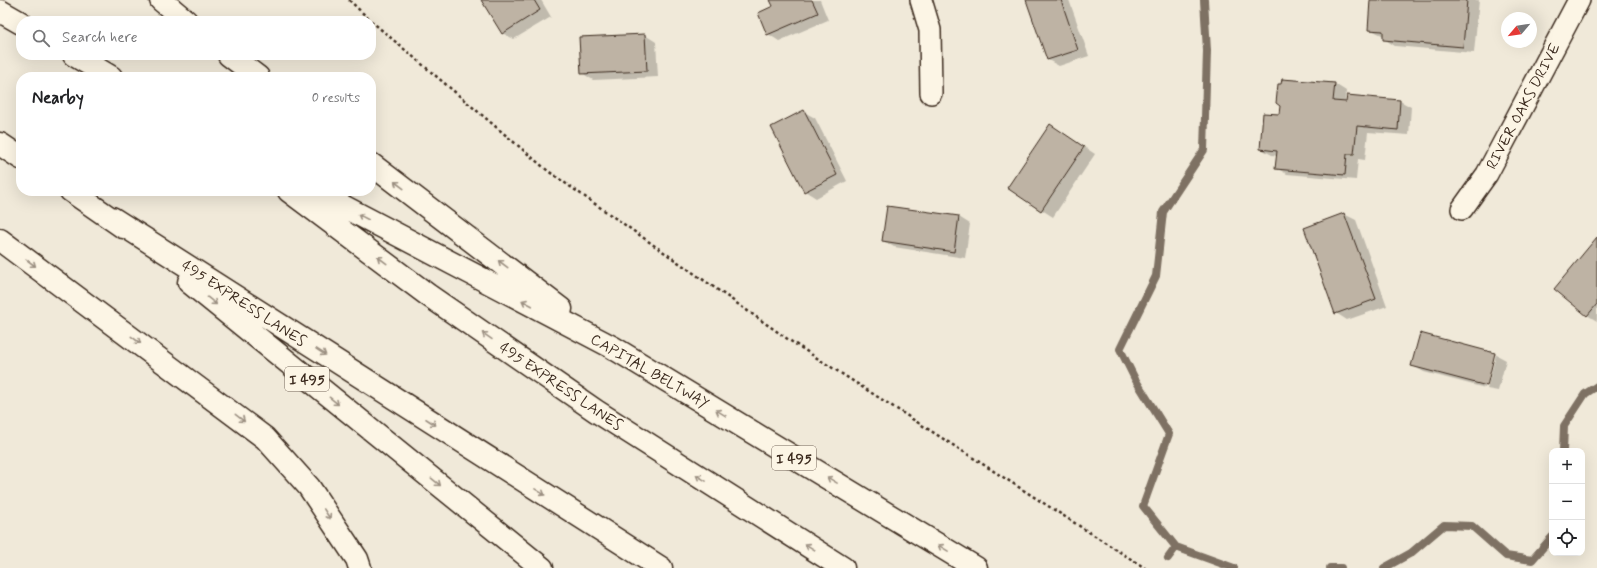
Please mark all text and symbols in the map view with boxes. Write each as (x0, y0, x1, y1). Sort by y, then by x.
north arrow (1501, 12, 1537, 48)
search box (16, 16, 376, 60)
icon: search (30, 27, 52, 49)
text: Search here (62, 28, 138, 48)
street label: RIVER OAKS DRIVE (1482, 40, 1566, 173)
text: Nearby (32, 87, 84, 109)
text: 0 results (312, 90, 360, 107)
one-way arrow (394, 181, 405, 190)
one-way arrow (357, 213, 369, 220)
street label: 495 EXPRESS LANES (177, 256, 310, 352)
one-way arrow (376, 256, 387, 265)
one-way arrow (26, 259, 37, 267)
one-way arrow (497, 260, 508, 268)
one-way arrow (207, 296, 218, 305)
one-way arrow (522, 299, 534, 306)
street label: CAPITAL BELTWAY (586, 330, 713, 414)
one-way arrow (482, 332, 493, 340)
one-way arrow (130, 336, 141, 344)
street label: 495 EXPRESS LANES (495, 338, 626, 436)
one-way arrow (315, 348, 326, 356)
road number: I 495 (285, 367, 329, 391)
one-way arrow (329, 397, 340, 405)
one-way arrow (715, 409, 727, 417)
one-way arrow (234, 414, 245, 423)
one-way arrow (425, 419, 437, 427)
road number: I 495 (772, 446, 816, 470)
map controls (1549, 448, 1585, 556)
button: + (1549, 448, 1585, 484)
one-way arrow (695, 473, 707, 481)
one-way arrow (826, 476, 838, 484)
one-way arrow (430, 478, 441, 487)
button: − (1549, 484, 1585, 520)
one-way arrow (534, 488, 545, 496)
one-way arrow (323, 508, 331, 519)
button: locate (1549, 520, 1585, 556)
one-way arrow (805, 543, 816, 551)
one-way arrow (937, 543, 949, 551)

